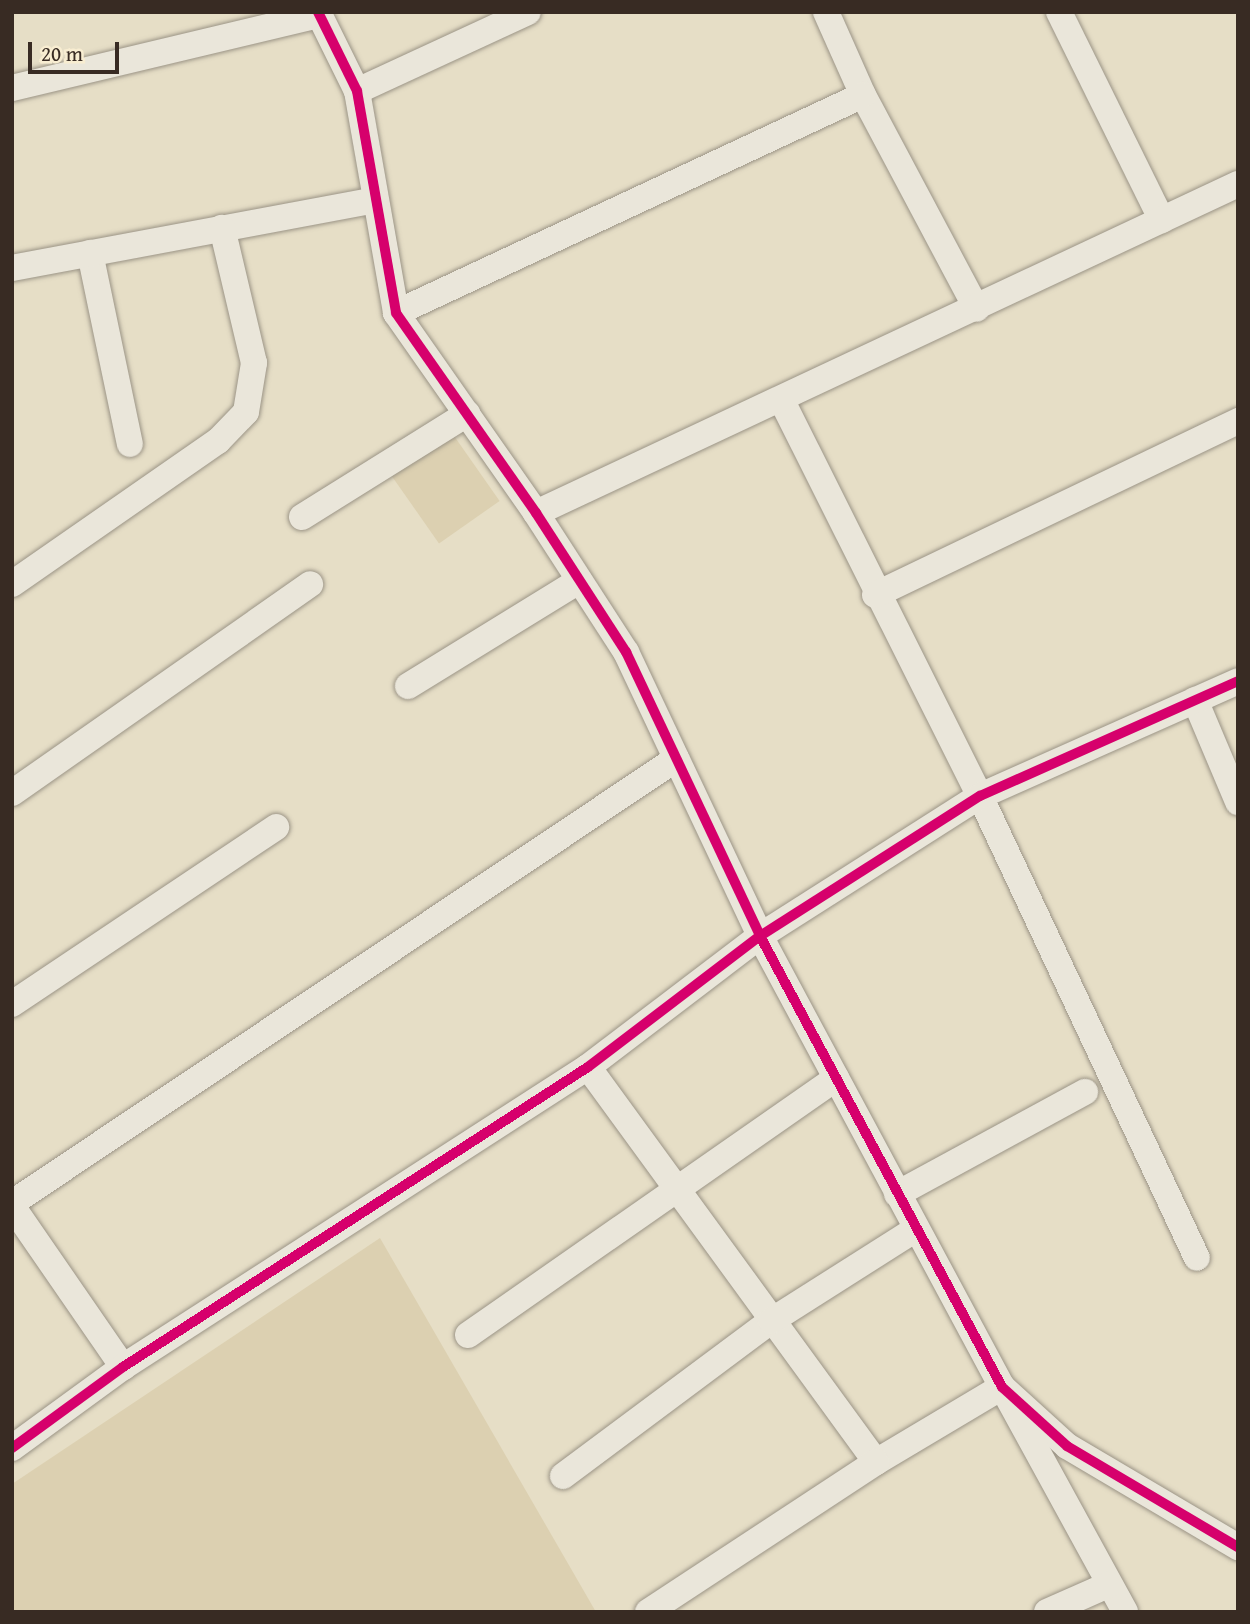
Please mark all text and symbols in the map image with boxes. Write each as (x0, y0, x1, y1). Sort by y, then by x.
scale bar (32, 28, 122, 72)
text: 20 m (41, 38, 83, 69)

